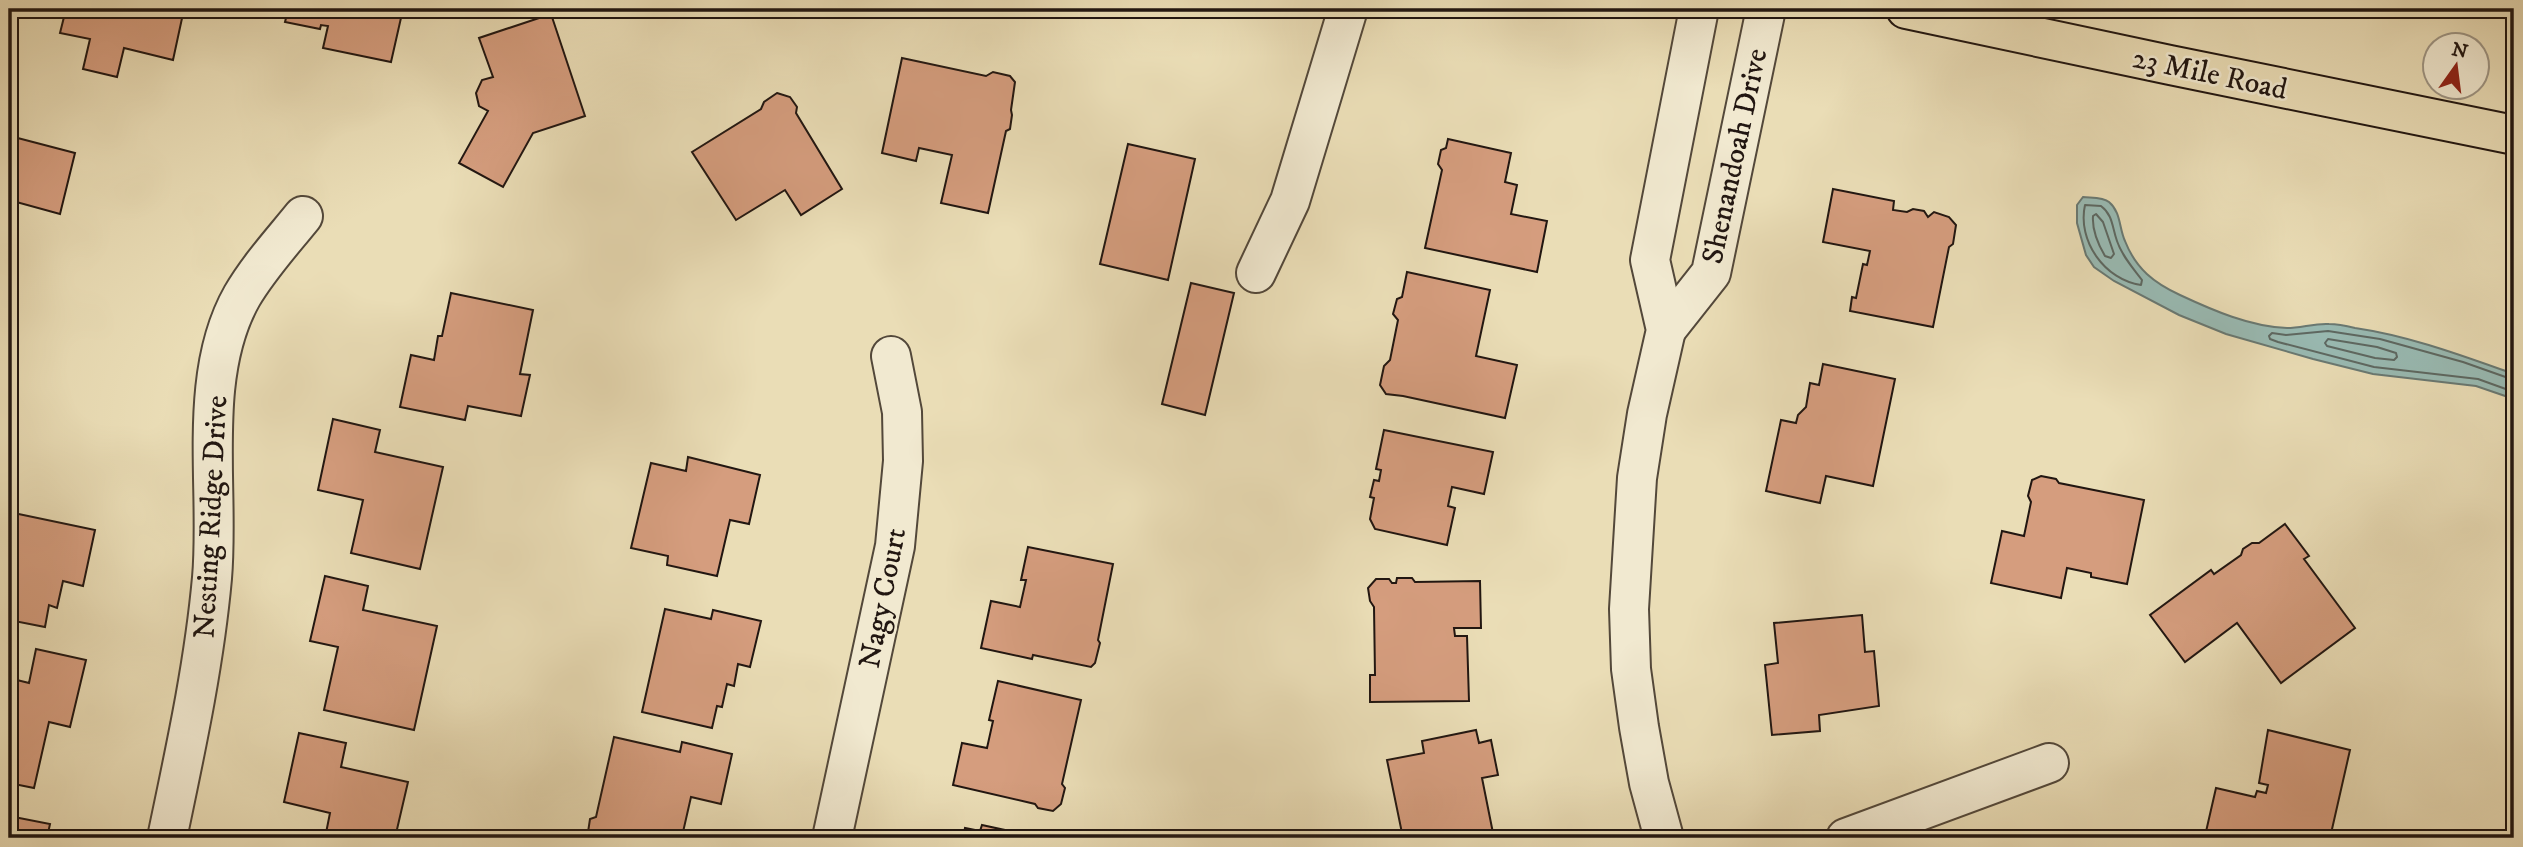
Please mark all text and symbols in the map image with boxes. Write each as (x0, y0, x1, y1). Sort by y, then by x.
north arrow (2422, 32, 2492, 102)
text: N (2449, 38, 2470, 64)
street label: 23 Mile Road (2129, 40, 2291, 109)
street label: Shenandoah Drive (1695, 45, 1776, 267)
street label: Nesting Ridge Drive (187, 395, 236, 640)
street label: Nagy Court (852, 525, 915, 672)

